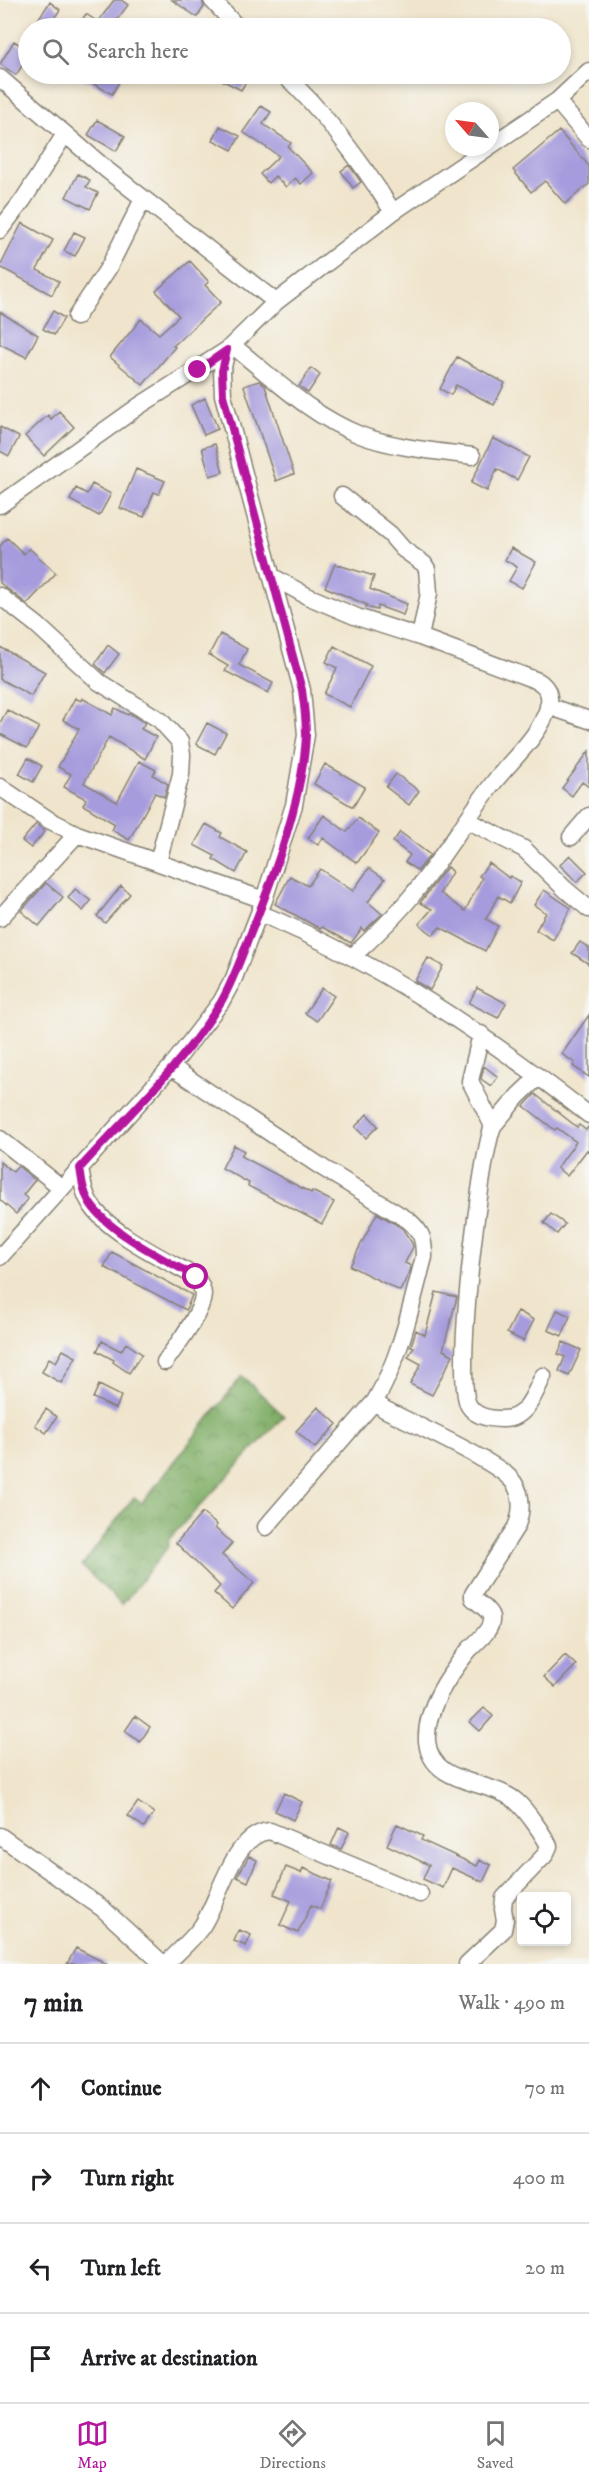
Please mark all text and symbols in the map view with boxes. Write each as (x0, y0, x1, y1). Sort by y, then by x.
search box (18, 18, 571, 84)
icon: search (39, 35, 72, 68)
text: Search here (87, 38, 189, 65)
north arrow (445, 102, 499, 156)
route end (184, 356, 210, 382)
route start (182, 1263, 208, 1289)
map controls (517, 1892, 571, 1946)
button: locate (517, 1892, 571, 1946)
text: 7 min (24, 1987, 83, 2020)
text: Walk · 490 m (458, 1991, 565, 2016)
icon: ahead (24, 2072, 57, 2105)
text: Continue (81, 2075, 162, 2102)
text: 70 m (524, 2076, 565, 2101)
icon: right (24, 2162, 57, 2195)
text: Turn right (81, 2165, 174, 2192)
text: 400 m (513, 2166, 565, 2191)
icon: left (24, 2252, 57, 2285)
text: Turn left (81, 2255, 161, 2282)
text: 20 m (525, 2256, 565, 2281)
icon: arrive (24, 2342, 57, 2375)
text: Arrive at destination (81, 2345, 258, 2372)
tab: Map (76, 2417, 109, 2473)
tab: Directions (260, 2417, 326, 2473)
tab: Saved (477, 2417, 514, 2473)

